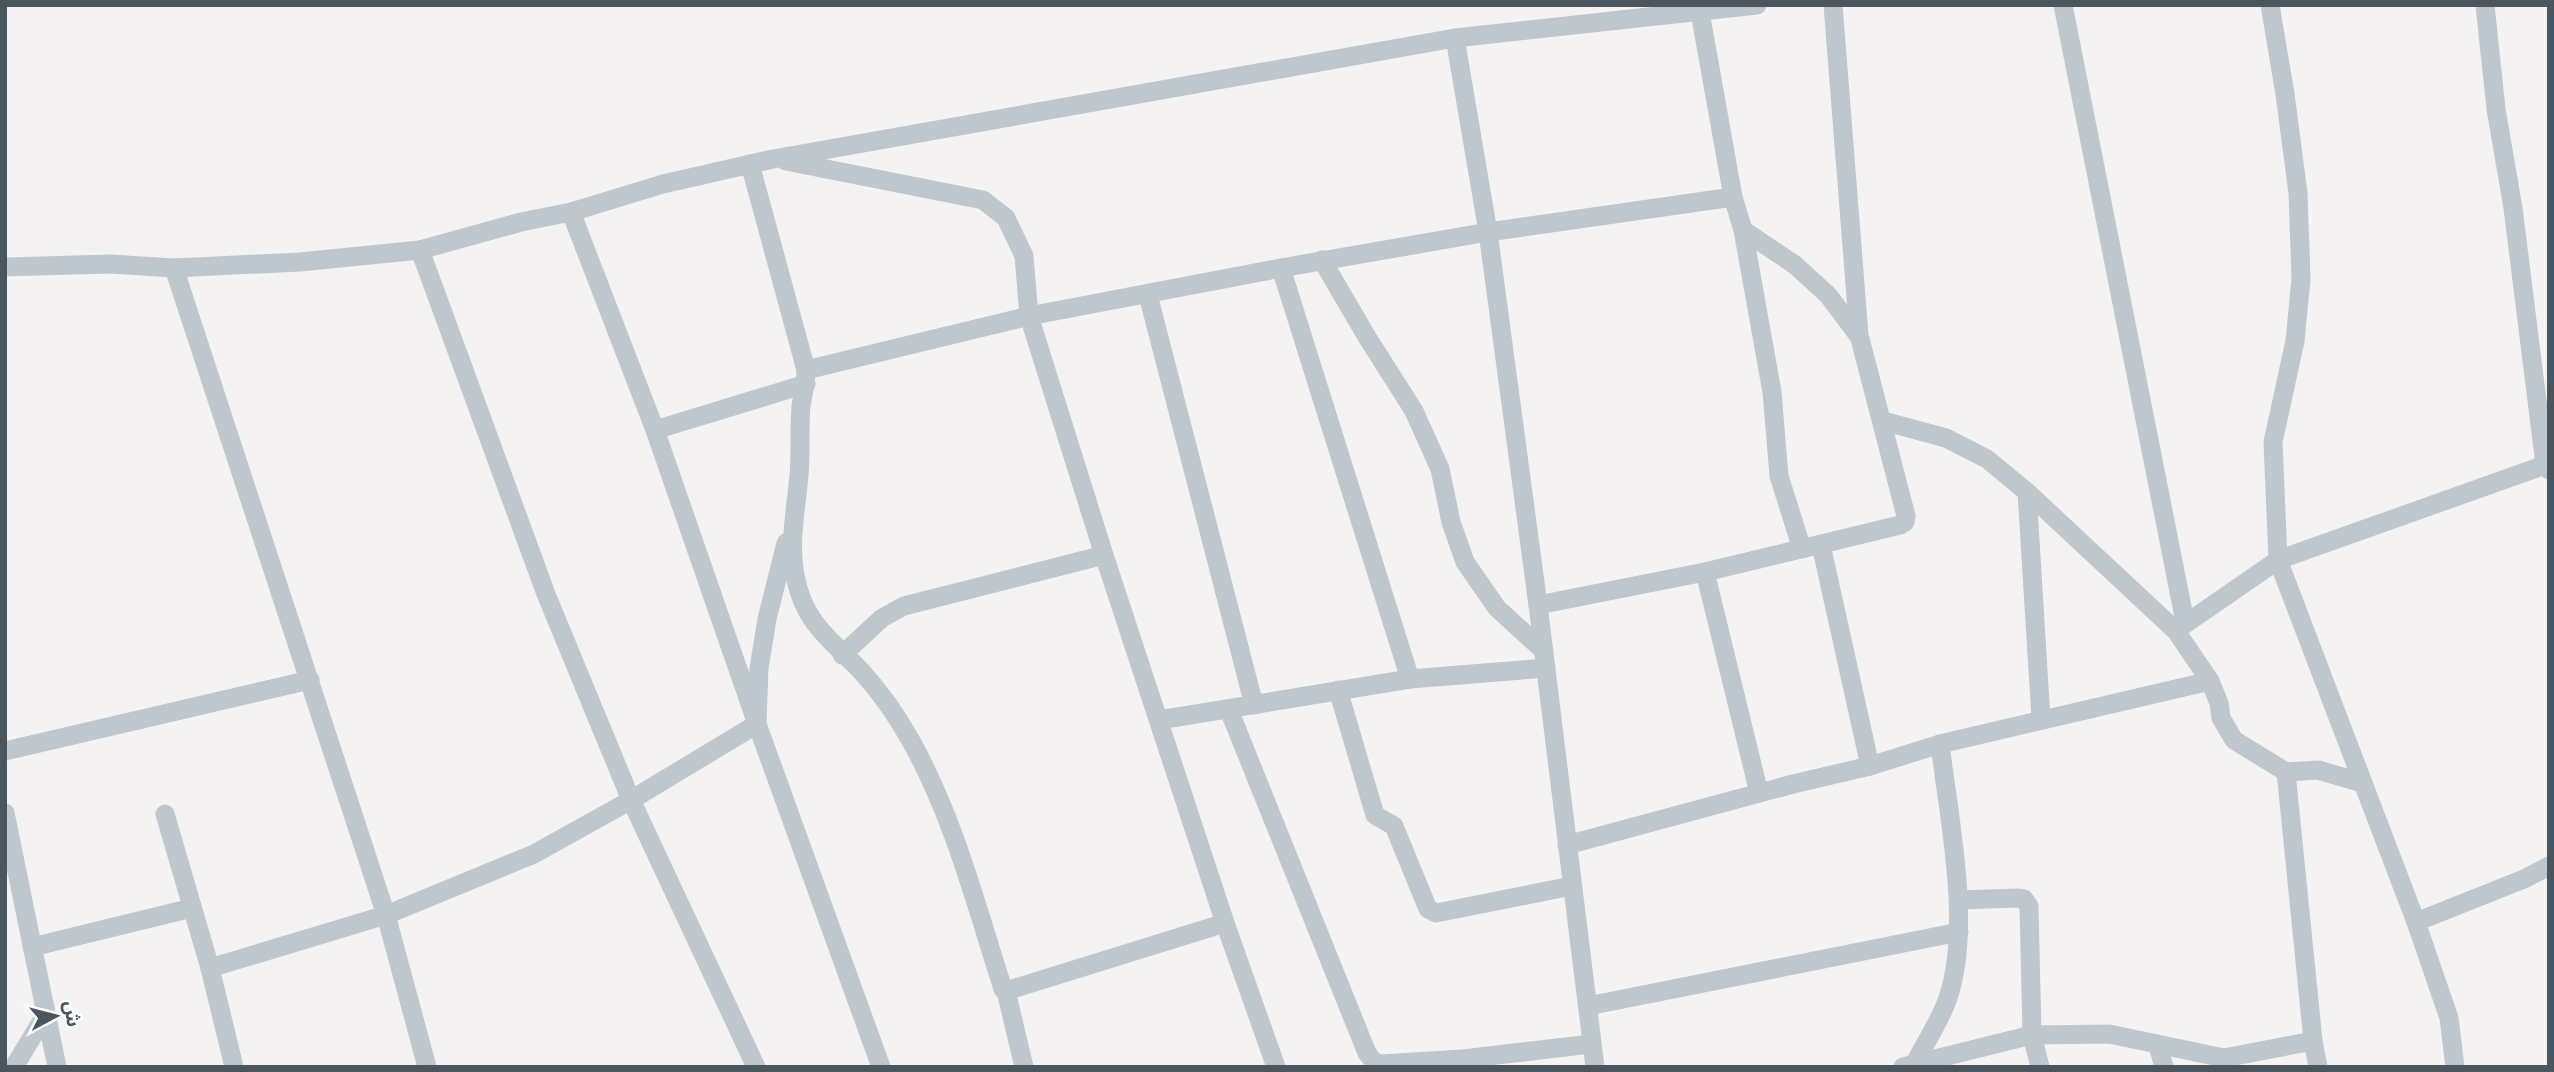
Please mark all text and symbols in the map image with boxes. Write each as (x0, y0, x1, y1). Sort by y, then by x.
north arrow (21, 981, 91, 1051)
text: ش (59, 1000, 85, 1028)

